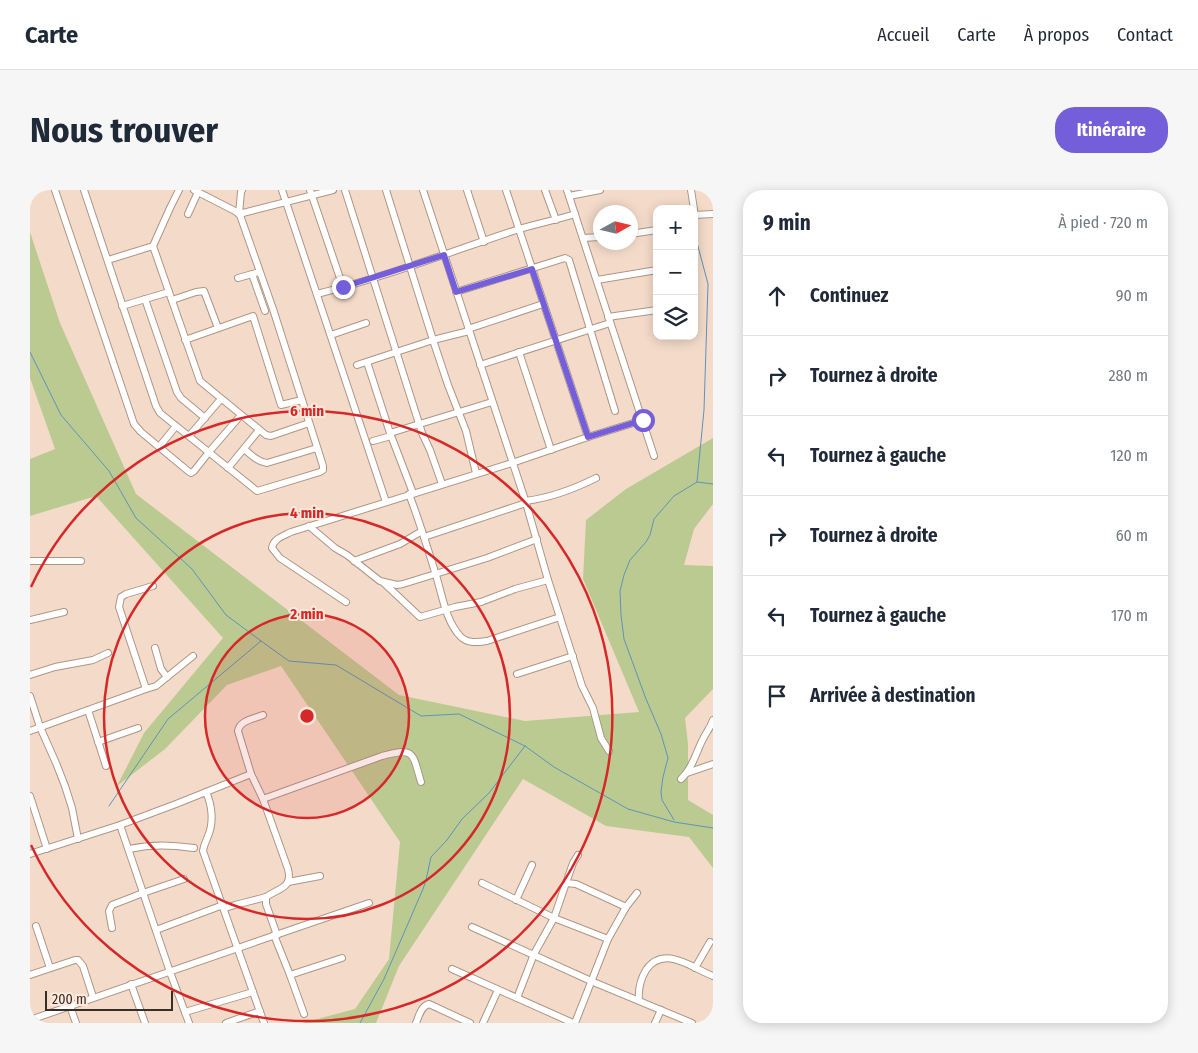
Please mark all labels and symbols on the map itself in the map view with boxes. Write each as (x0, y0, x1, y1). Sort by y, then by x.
north arrow (593, 205, 638, 250)
route end (332, 276, 355, 299)
text: 6 min (290, 402, 324, 420)
route start (632, 409, 655, 432)
text: 4 min (290, 504, 324, 522)
text: 2 min (289, 605, 324, 623)
centre of rings (298, 707, 316, 725)
scale bar (45, 988, 172, 1011)

